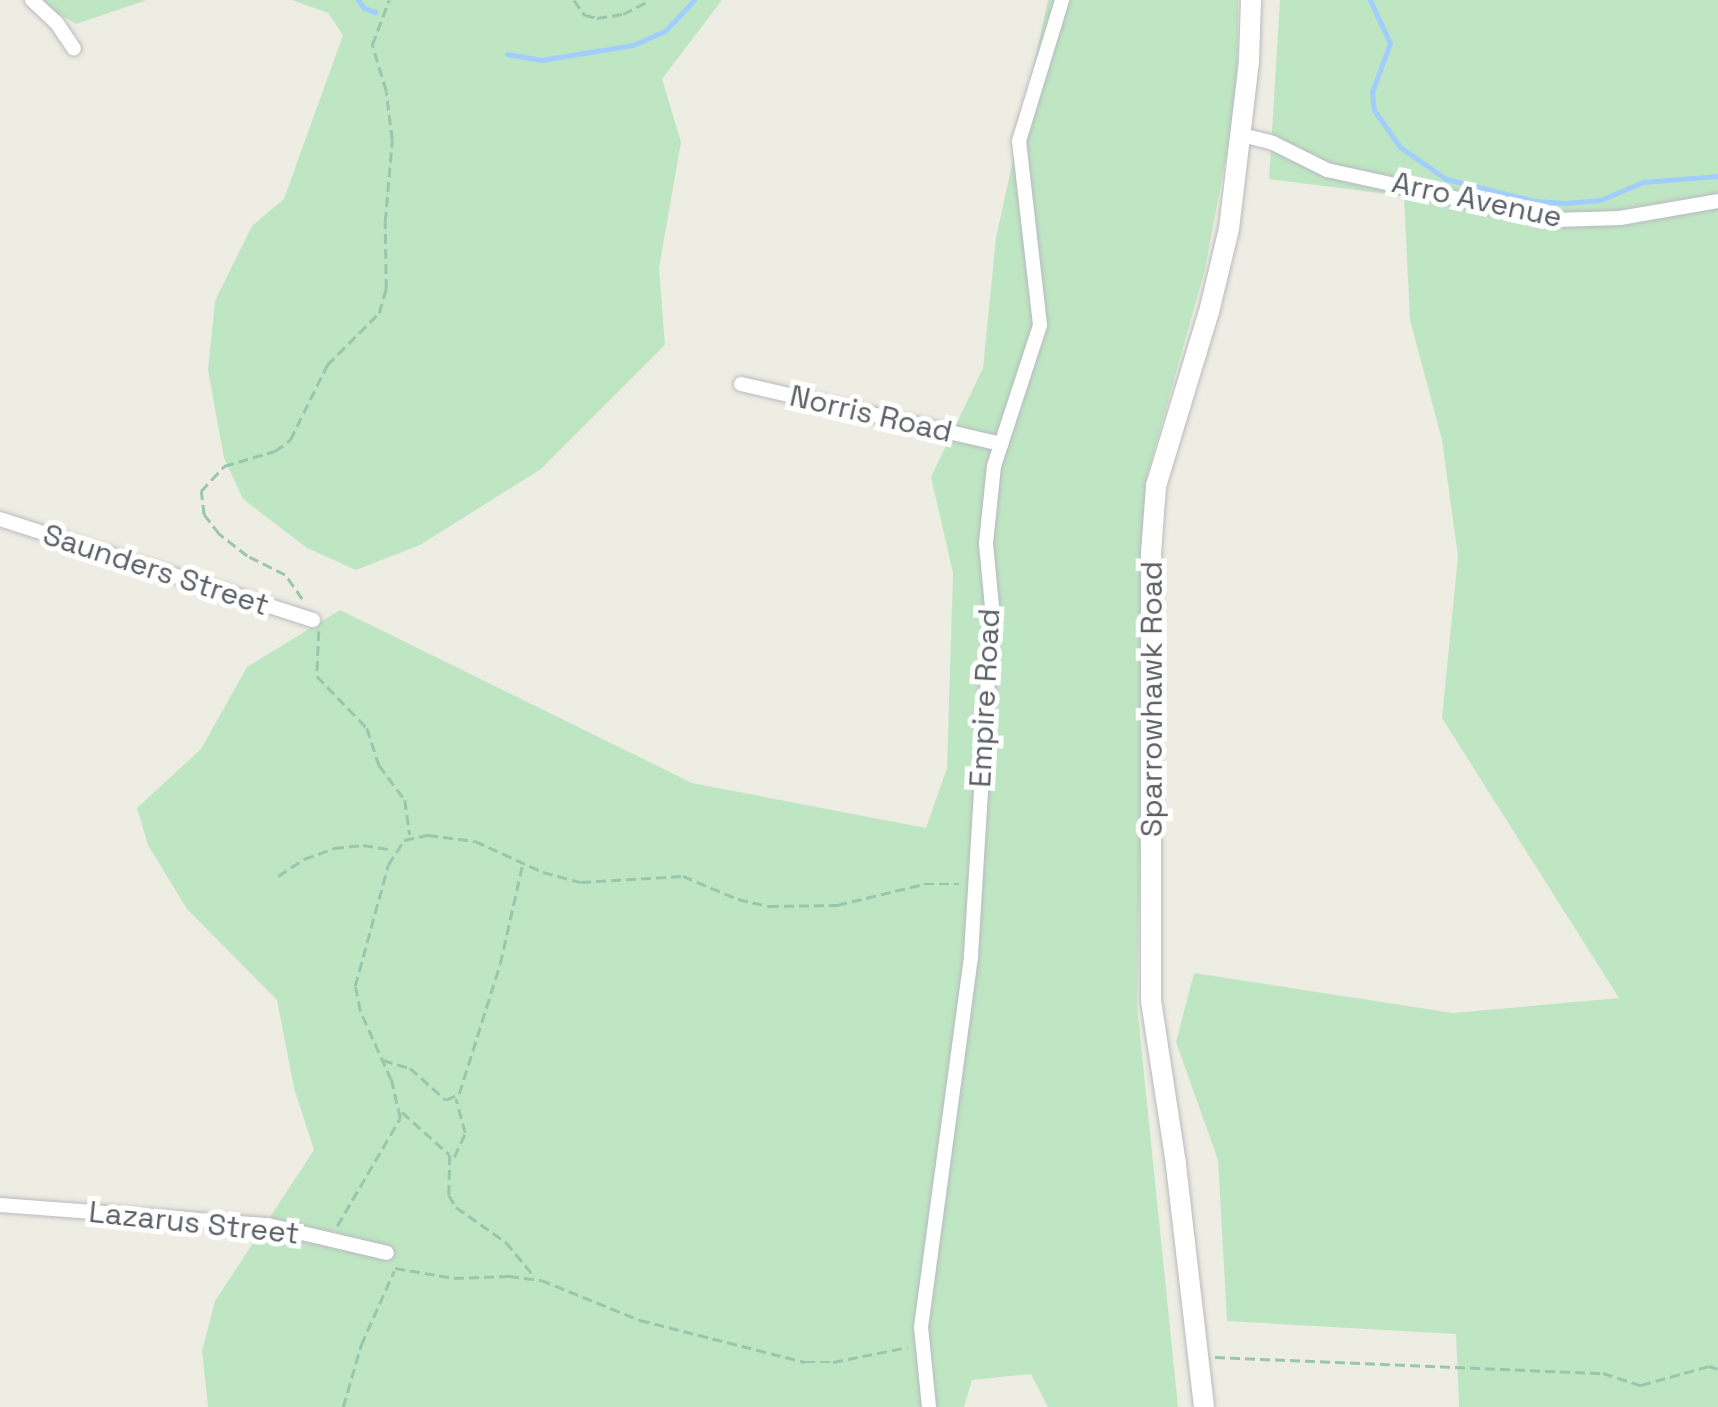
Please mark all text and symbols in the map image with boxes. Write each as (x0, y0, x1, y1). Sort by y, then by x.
street label: Arro Avenue (1389, 164, 1565, 236)
street label: Norris Road (786, 378, 956, 450)
street label: Saunders Street (39, 517, 273, 623)
street label: Sparrowhawk Road (1134, 561, 1170, 837)
street label: Empire Road (962, 608, 1008, 788)
street label: Lazarus Street (87, 1194, 301, 1252)

